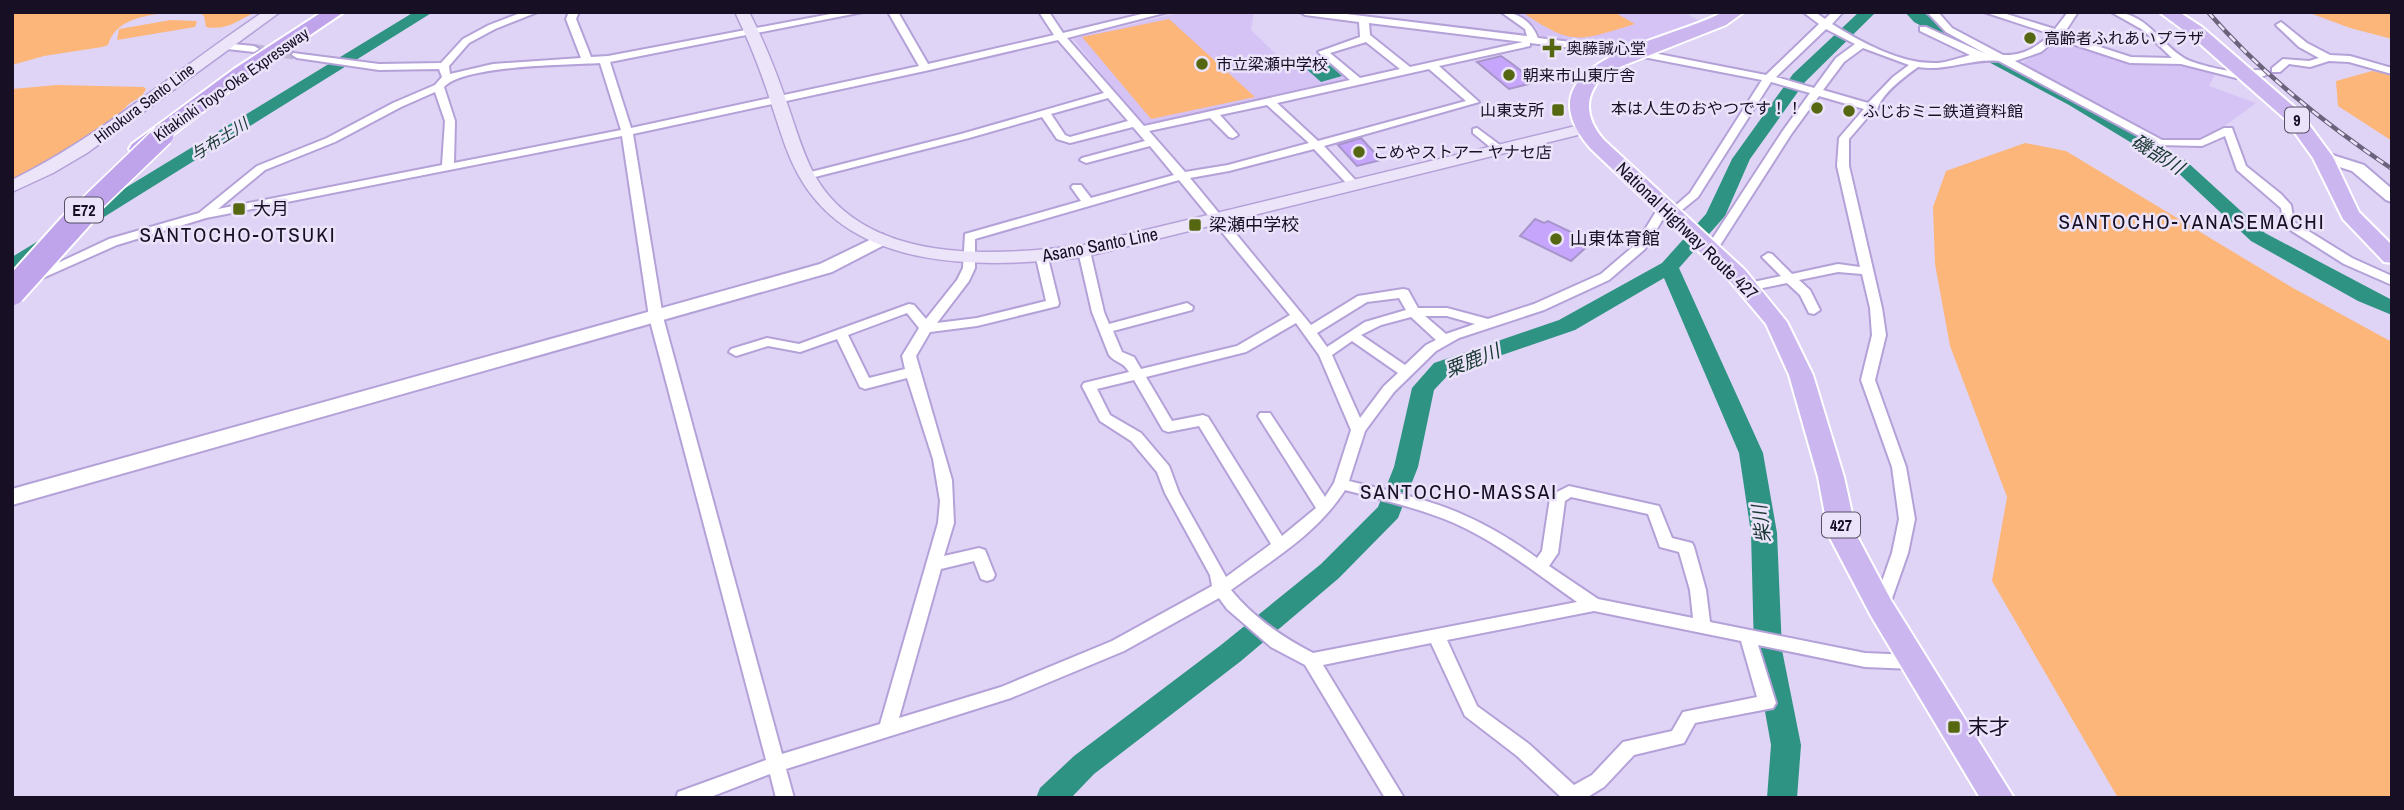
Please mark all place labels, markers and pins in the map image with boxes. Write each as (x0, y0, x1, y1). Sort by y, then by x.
place label: 高齢者ふれあいプラザ (2044, 27, 2204, 49)
marker: 高齢者ふれあいプラザ (2022, 30, 2038, 46)
place label: 奥藤誠心堂 (1566, 37, 1646, 59)
marker: 奥藤誠心堂 (1544, 40, 1560, 56)
place label: 市立梁瀬中学校 (1216, 53, 1328, 75)
marker: 市立梁瀬中学校 (1194, 56, 1210, 72)
place label: 朝来市山東庁舎 (1523, 64, 1635, 86)
marker: 朝来市山東庁舎 (1501, 67, 1517, 83)
place label: 本は人生のおやつです！！ (1611, 97, 1803, 119)
place label: 山東支所 (1480, 99, 1544, 121)
marker: 本は人生のおやつです！！ (1809, 100, 1825, 116)
place label: ふじおミニ鉄道資料館 (1863, 100, 2023, 122)
marker: 山東支所 (1550, 102, 1566, 118)
marker: ふじおミニ鉄道資料館 (1841, 103, 1857, 119)
place label: こめやストアー ヤナセ店 (1373, 141, 1552, 163)
marker: こめやストアー ヤナセ店 (1351, 144, 1367, 160)
place label: 大月 (253, 196, 289, 221)
marker: 大月 (231, 201, 247, 217)
place label: 梁瀬中学校 (1209, 212, 1299, 237)
marker: 梁瀬中学校 (1187, 217, 1203, 233)
place label: 山東体育館 (1570, 226, 1660, 251)
marker: 山東体育館 (1548, 231, 1564, 247)
place label: 末才 (1968, 712, 2010, 741)
marker: 末才 (1946, 719, 1962, 735)

